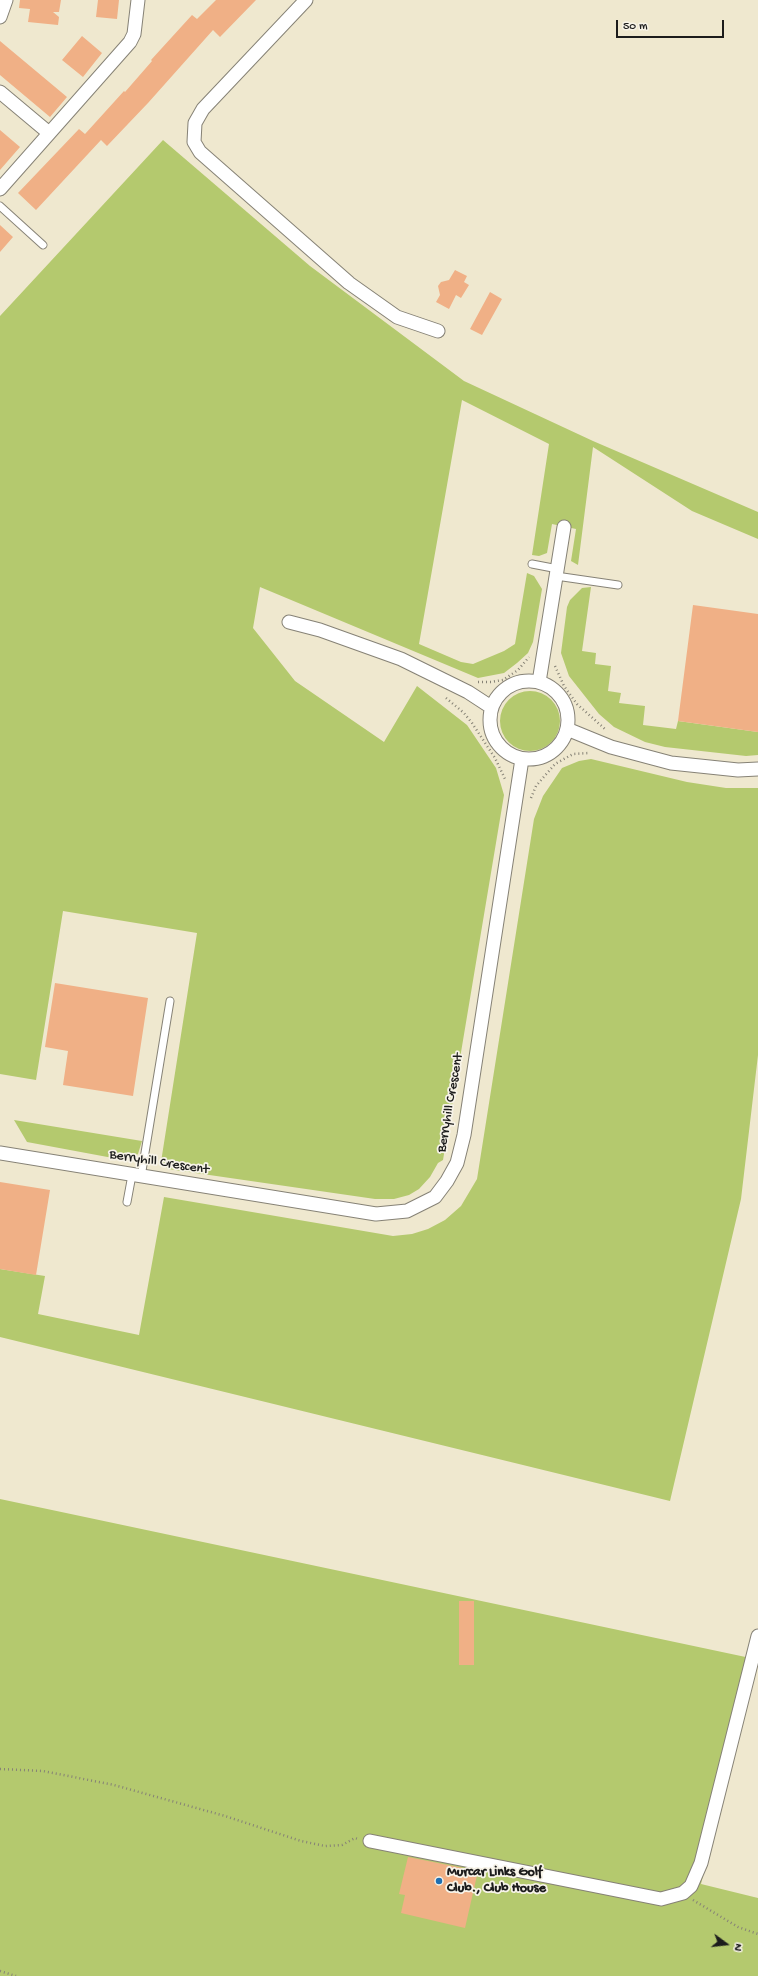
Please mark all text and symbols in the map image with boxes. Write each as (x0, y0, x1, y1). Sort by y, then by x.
scale bar (618, 12, 726, 38)
text: 50 m (623, 20, 648, 34)
street label: Berryhill Crescent (434, 1052, 468, 1154)
street label: Berryhill Crescent (108, 1147, 210, 1179)
place label: Murcar Links Golf Club., Club House (447, 1865, 546, 1898)
marker: Murcar Links Golf Club., Club House (434, 1876, 444, 1886)
north arrow (706, 1924, 746, 1964)
text: N (731, 1942, 744, 1952)

